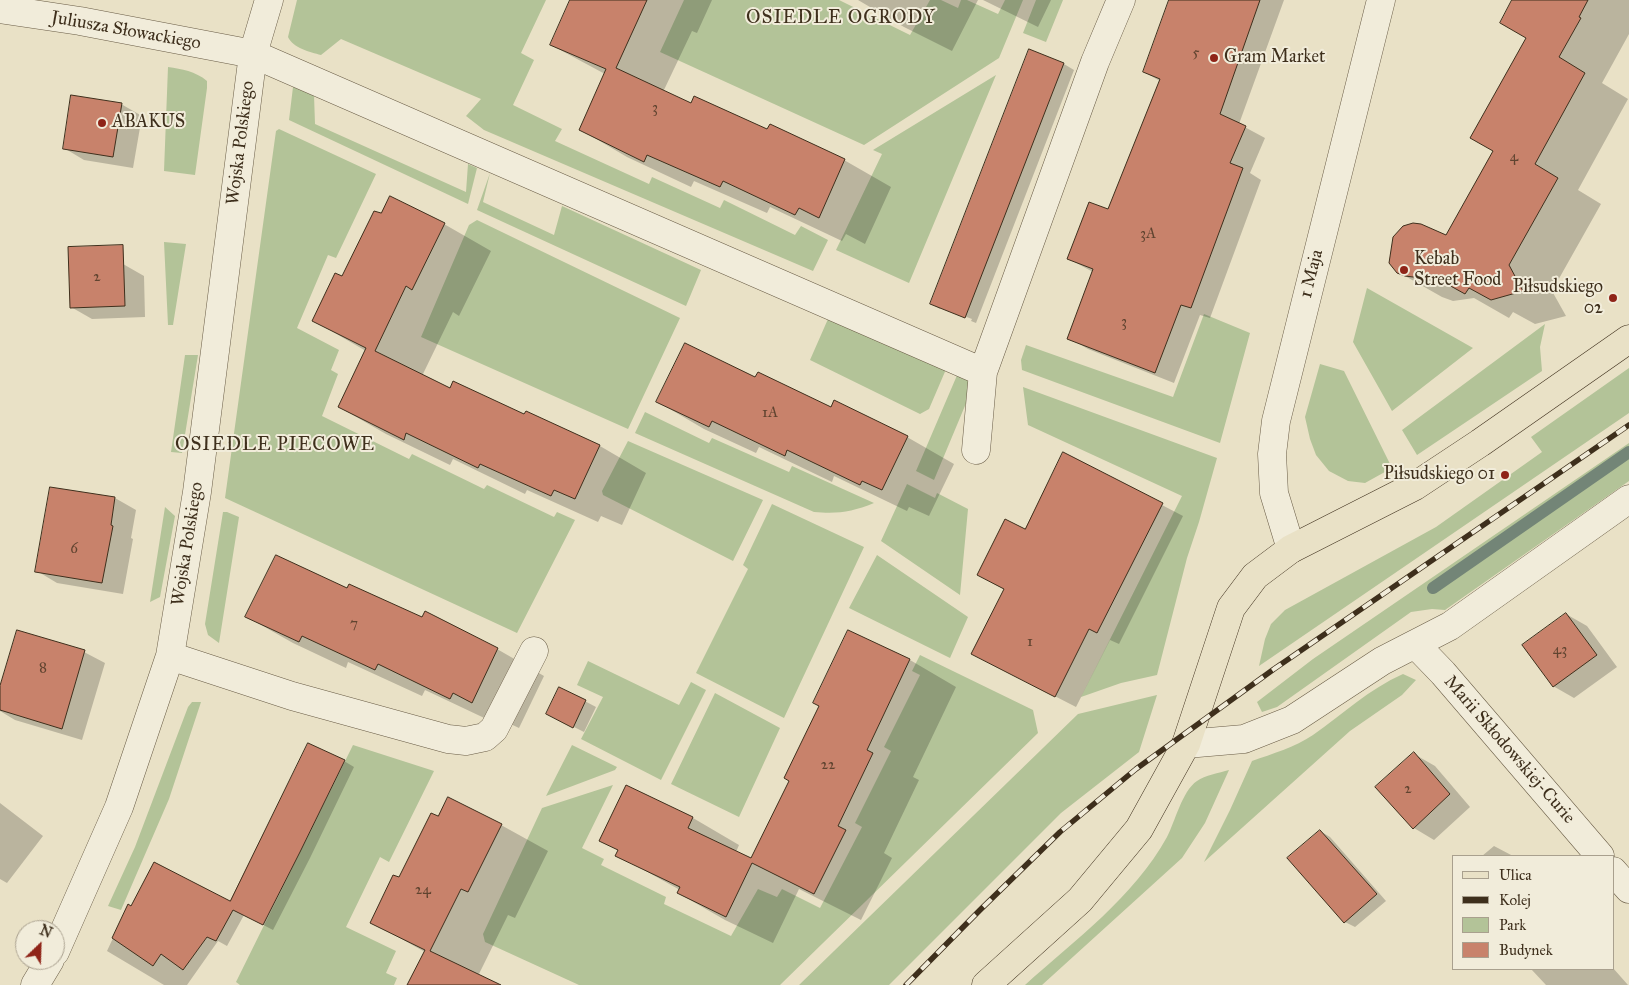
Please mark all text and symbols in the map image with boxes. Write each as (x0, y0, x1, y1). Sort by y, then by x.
street label: Juliusza Słowackiego (49, 7, 203, 55)
district label: OSIEDLE OGRODY (744, 7, 938, 29)
house number: 5 (1193, 44, 1199, 62)
place label: Gram Market (1224, 47, 1325, 69)
marker: Gram Market (1208, 52, 1220, 64)
street label: Wojska Polskiego (223, 80, 259, 206)
house number: 3 (652, 99, 658, 117)
place label: ABAKUS (112, 112, 185, 134)
marker: ABAKUS (96, 117, 108, 129)
house number: 4 (1510, 148, 1518, 166)
house number: 3A (1140, 225, 1156, 243)
street label: 1 Maja (1296, 248, 1328, 300)
place label: Kebab Street Food (1414, 249, 1501, 292)
marker: Kebab Street Food (1398, 264, 1410, 276)
house number: 2 (93, 268, 101, 286)
place label: Piłsudskiego 02 (1513, 277, 1603, 320)
marker: Piłsudskiego 02 (1607, 292, 1619, 304)
house number: 3 (1121, 313, 1127, 331)
house number: 1A (762, 404, 778, 422)
district label: OSIEDLE PIECOWE (173, 434, 377, 456)
place label: Piłsudskiego 01 (1384, 464, 1495, 486)
marker: Piłsudskiego 01 (1499, 469, 1511, 481)
street label: Wojska Polskiego (168, 481, 208, 607)
house number: 6 (70, 540, 78, 558)
house number: 7 (350, 615, 358, 633)
house number: 1 (1027, 633, 1033, 651)
house number: 43 (1553, 641, 1567, 659)
house number: 8 (39, 659, 47, 677)
street label: Marii Skłodowskiej-Curie (1439, 671, 1579, 829)
house number: 22 (821, 756, 835, 774)
house number: 2 (1404, 780, 1412, 798)
legend (1452, 855, 1614, 970)
text: Ulica (1499, 866, 1532, 884)
house number: 24 (415, 881, 431, 899)
text: Kolej (1499, 891, 1531, 909)
text: Park (1499, 916, 1526, 934)
north arrow (15, 920, 65, 970)
text: N (37, 922, 55, 942)
text: Budynek (1499, 941, 1553, 959)

